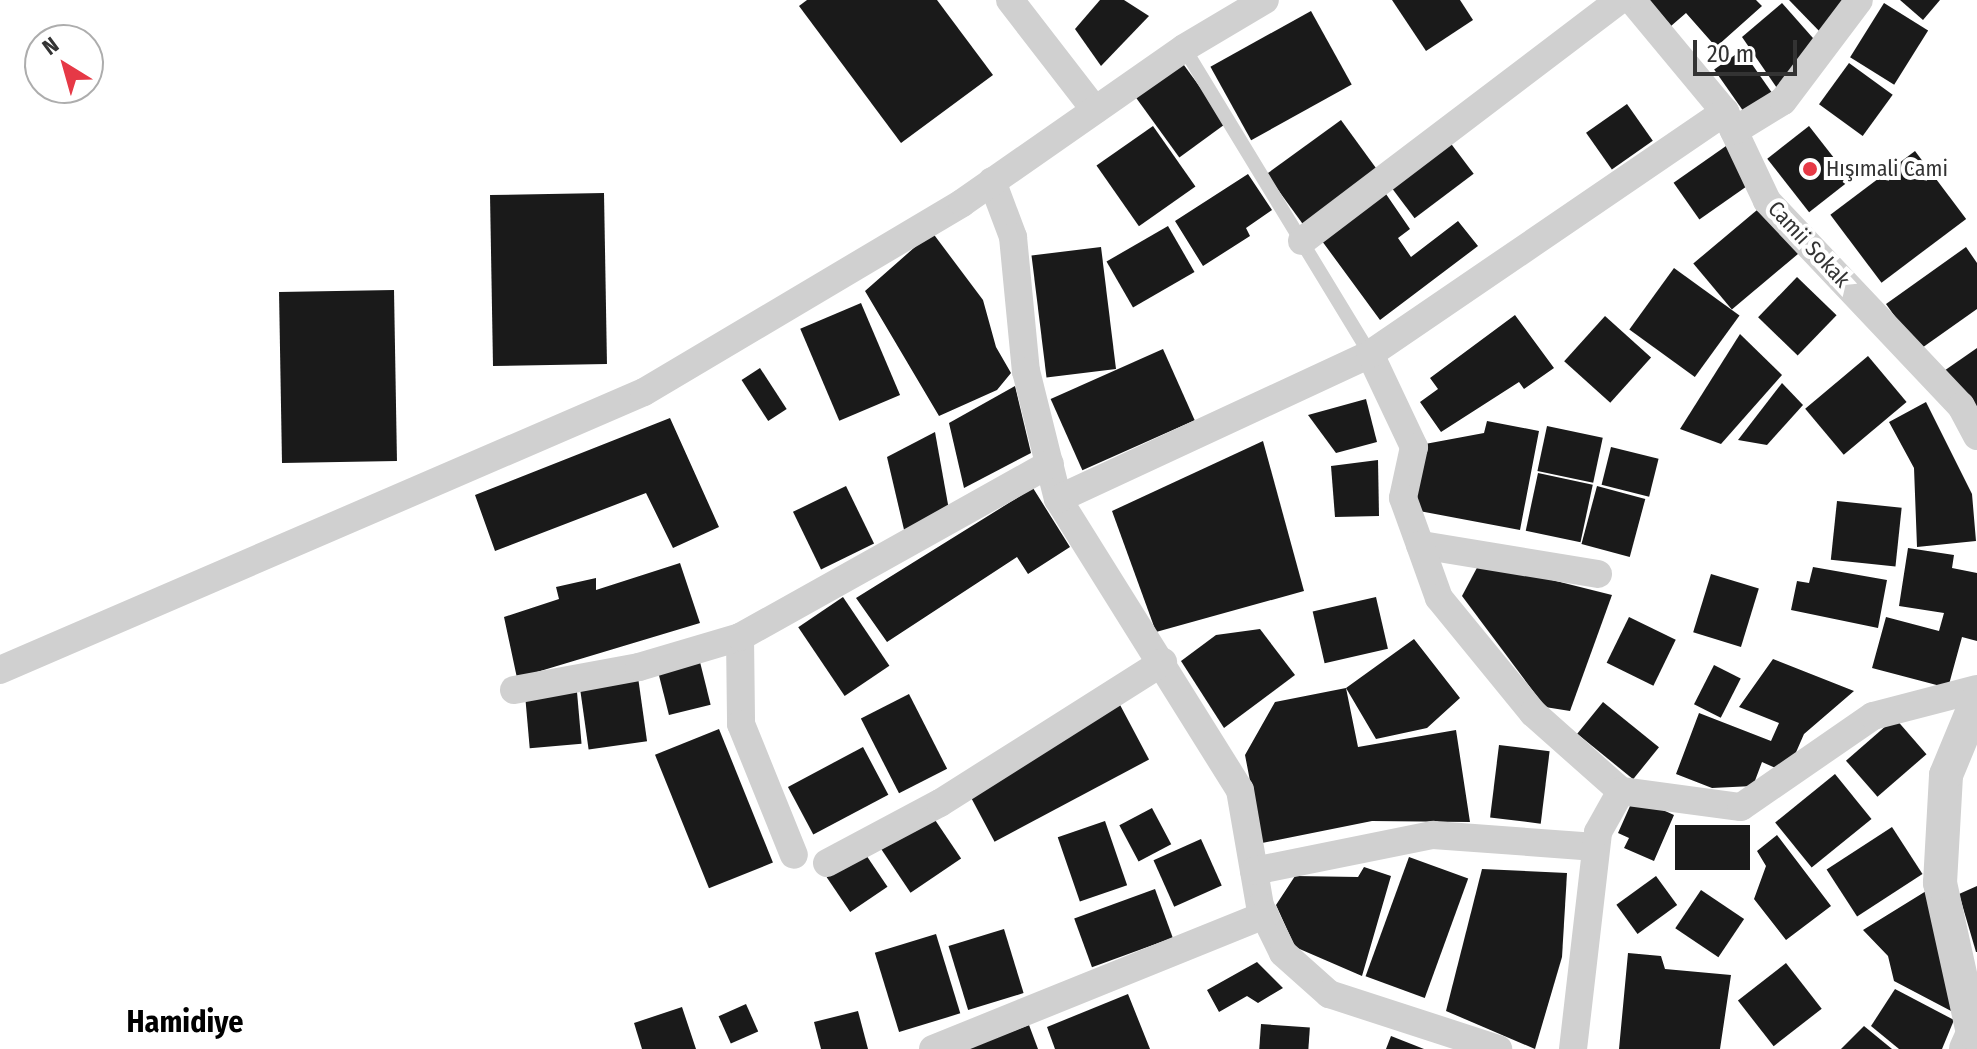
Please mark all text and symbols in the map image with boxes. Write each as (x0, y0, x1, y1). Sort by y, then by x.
north arrow (24, 24, 104, 104)
scale bar (1697, 24, 1801, 74)
text: N (37, 31, 64, 61)
text: 20 m (1707, 40, 1754, 68)
place label: Hışımali Cami (1826, 156, 1948, 182)
marker: Hışımali Cami (1801, 160, 1819, 178)
street label: Camii Sokak (1762, 195, 1856, 293)
district label: Hamidiye (127, 1004, 243, 1040)

